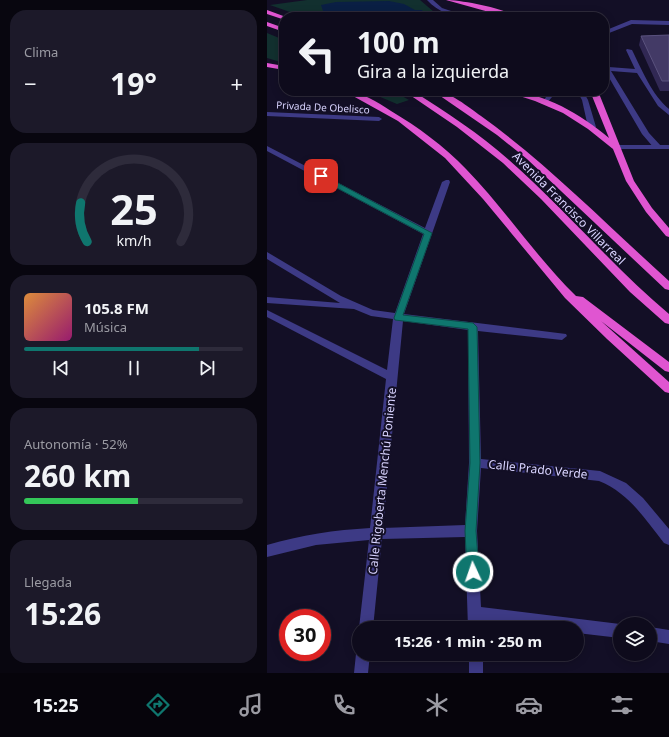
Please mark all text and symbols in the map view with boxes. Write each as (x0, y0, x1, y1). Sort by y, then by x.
text: 100 m (357, 23, 440, 61)
icon: left (291, 28, 343, 80)
text: Clima (24, 43, 58, 61)
text: Gira a la izquierda (357, 59, 509, 83)
text: 19° (110, 63, 157, 104)
text: − (24, 68, 37, 98)
text: + (230, 68, 243, 98)
street label: Privada De Obelisco (276, 98, 370, 116)
street label: Avenida Francisco Villarreal (509, 148, 629, 268)
pin (304, 159, 338, 193)
icon: arrive (310, 165, 332, 187)
text: 25 (110, 181, 157, 237)
text: km/h (116, 230, 151, 249)
text: 105.8 FM (84, 298, 149, 318)
text: Música (84, 318, 127, 336)
icon: previous (50, 357, 72, 379)
icon: pause (123, 357, 145, 379)
icon: next (196, 357, 218, 379)
street label: Calle Rigoberta Menchú Poniente (364, 386, 400, 575)
text: Autonomía · 52% (24, 435, 128, 453)
text: 260 km (24, 455, 131, 496)
street label: Calle Prado Verde (488, 455, 589, 483)
position arrow (452, 551, 494, 593)
text: Llegada (24, 573, 72, 591)
text: 15:26 (24, 593, 101, 634)
speed limit sign: 30 (279, 609, 331, 661)
map controls (613, 617, 657, 661)
button: layers (613, 617, 657, 661)
text: 15:26 · 1 min · 250 m (394, 631, 542, 651)
icon: directions (144, 691, 172, 719)
icon: music (237, 691, 265, 719)
icon: phone (330, 691, 358, 719)
icon: climate (423, 691, 451, 719)
icon: car (515, 691, 543, 719)
icon: filters (608, 691, 636, 719)
text: 15:25 (32, 693, 79, 717)

